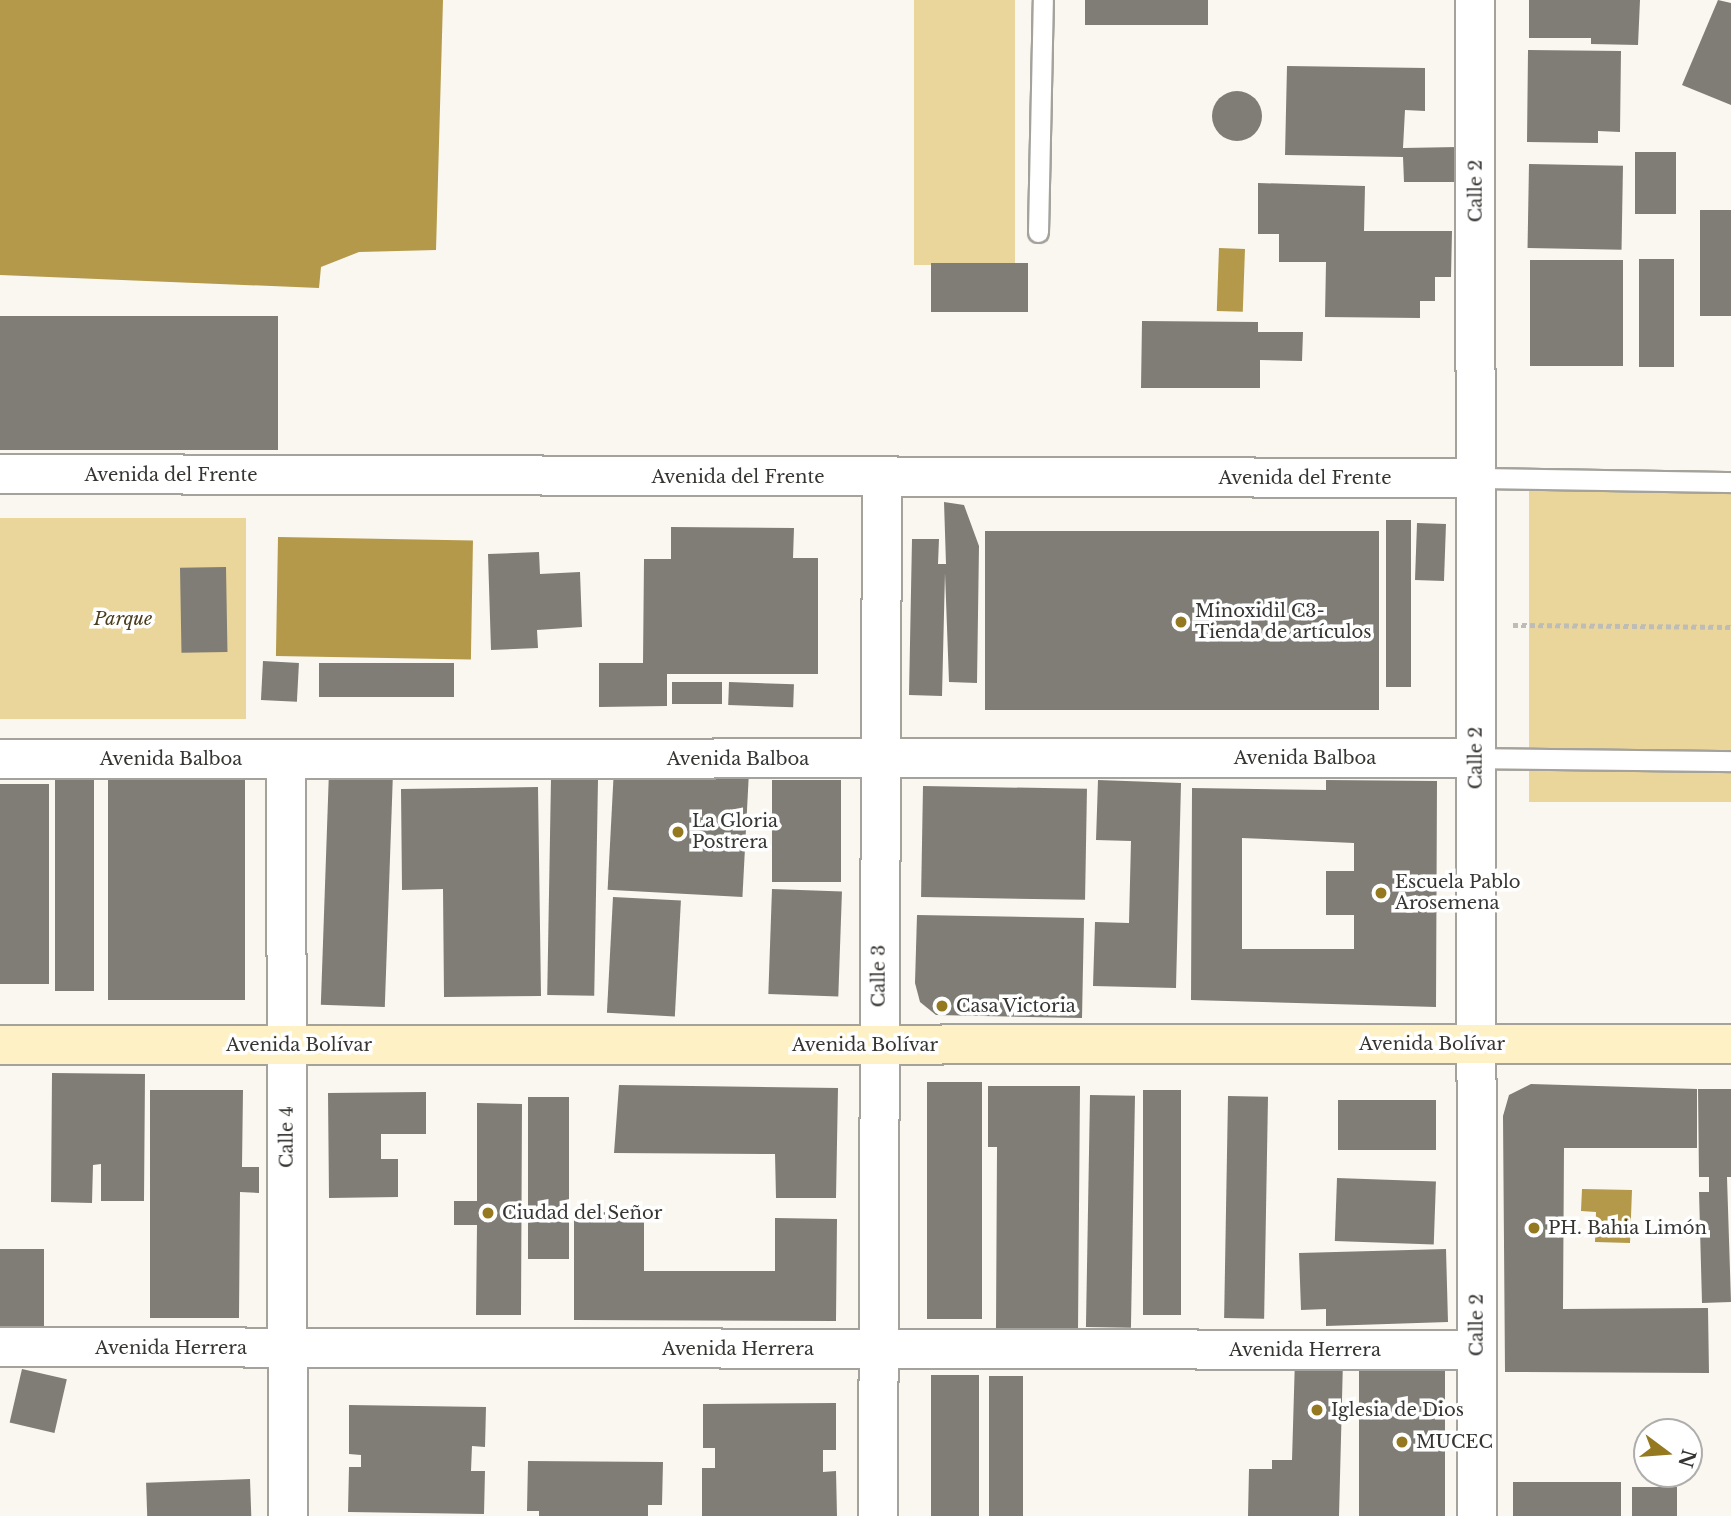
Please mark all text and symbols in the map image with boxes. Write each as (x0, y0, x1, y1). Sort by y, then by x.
street label: Calle 2 (1465, 160, 1487, 222)
street label: Avenida del Frente (84, 464, 258, 486)
street label: Avenida del Frente (651, 466, 825, 488)
street label: Avenida del Frente (1218, 467, 1392, 489)
place label: Minoxidil C3- Tienda de artículos (1195, 601, 1372, 644)
park label: Parque (94, 608, 152, 630)
marker: Minoxidil C3- Tienda de artículos (1173, 614, 1189, 630)
street label: Calle 2 (1465, 727, 1487, 789)
street label: Avenida Balboa (1234, 747, 1376, 769)
street label: Avenida Balboa (100, 748, 242, 770)
street label: Avenida Balboa (667, 748, 809, 770)
place label: La Gloria Postrera (692, 811, 778, 854)
marker: La Gloria Postrera (670, 824, 686, 840)
place label: Escuela Pablo Arosemena (1395, 872, 1521, 914)
marker: Escuela Pablo Arosemena (1373, 885, 1389, 901)
street label: Calle 3 (868, 945, 890, 1007)
place label: Casa Victoria (956, 995, 1077, 1017)
marker: Casa Victoria (934, 998, 950, 1014)
street label: Avenida Bolívar (1359, 1033, 1505, 1055)
street label: Avenida Bolívar (226, 1034, 372, 1056)
street label: Avenida Bolívar (792, 1034, 938, 1056)
street label: Calle 4 (276, 1106, 298, 1168)
place label: Ciudad del Señor (502, 1202, 662, 1224)
marker: Ciudad del Señor (480, 1205, 496, 1221)
place label: PH. Bahia Limón (1548, 1217, 1707, 1239)
marker: PH. Bahia Limón (1526, 1220, 1542, 1236)
street label: Calle 2 (1466, 1294, 1488, 1356)
street label: Avenida Herrera (95, 1337, 247, 1359)
street label: Avenida Herrera (662, 1338, 814, 1360)
street label: Avenida Herrera (1229, 1339, 1381, 1361)
place label: Iglesia de Dios (1331, 1399, 1464, 1421)
marker: Iglesia de Dios (1309, 1402, 1325, 1418)
north arrow (1633, 1418, 1703, 1488)
place label: MUCEC (1416, 1431, 1493, 1453)
marker: MUCEC (1394, 1434, 1410, 1450)
text: N (1673, 1447, 1700, 1470)

